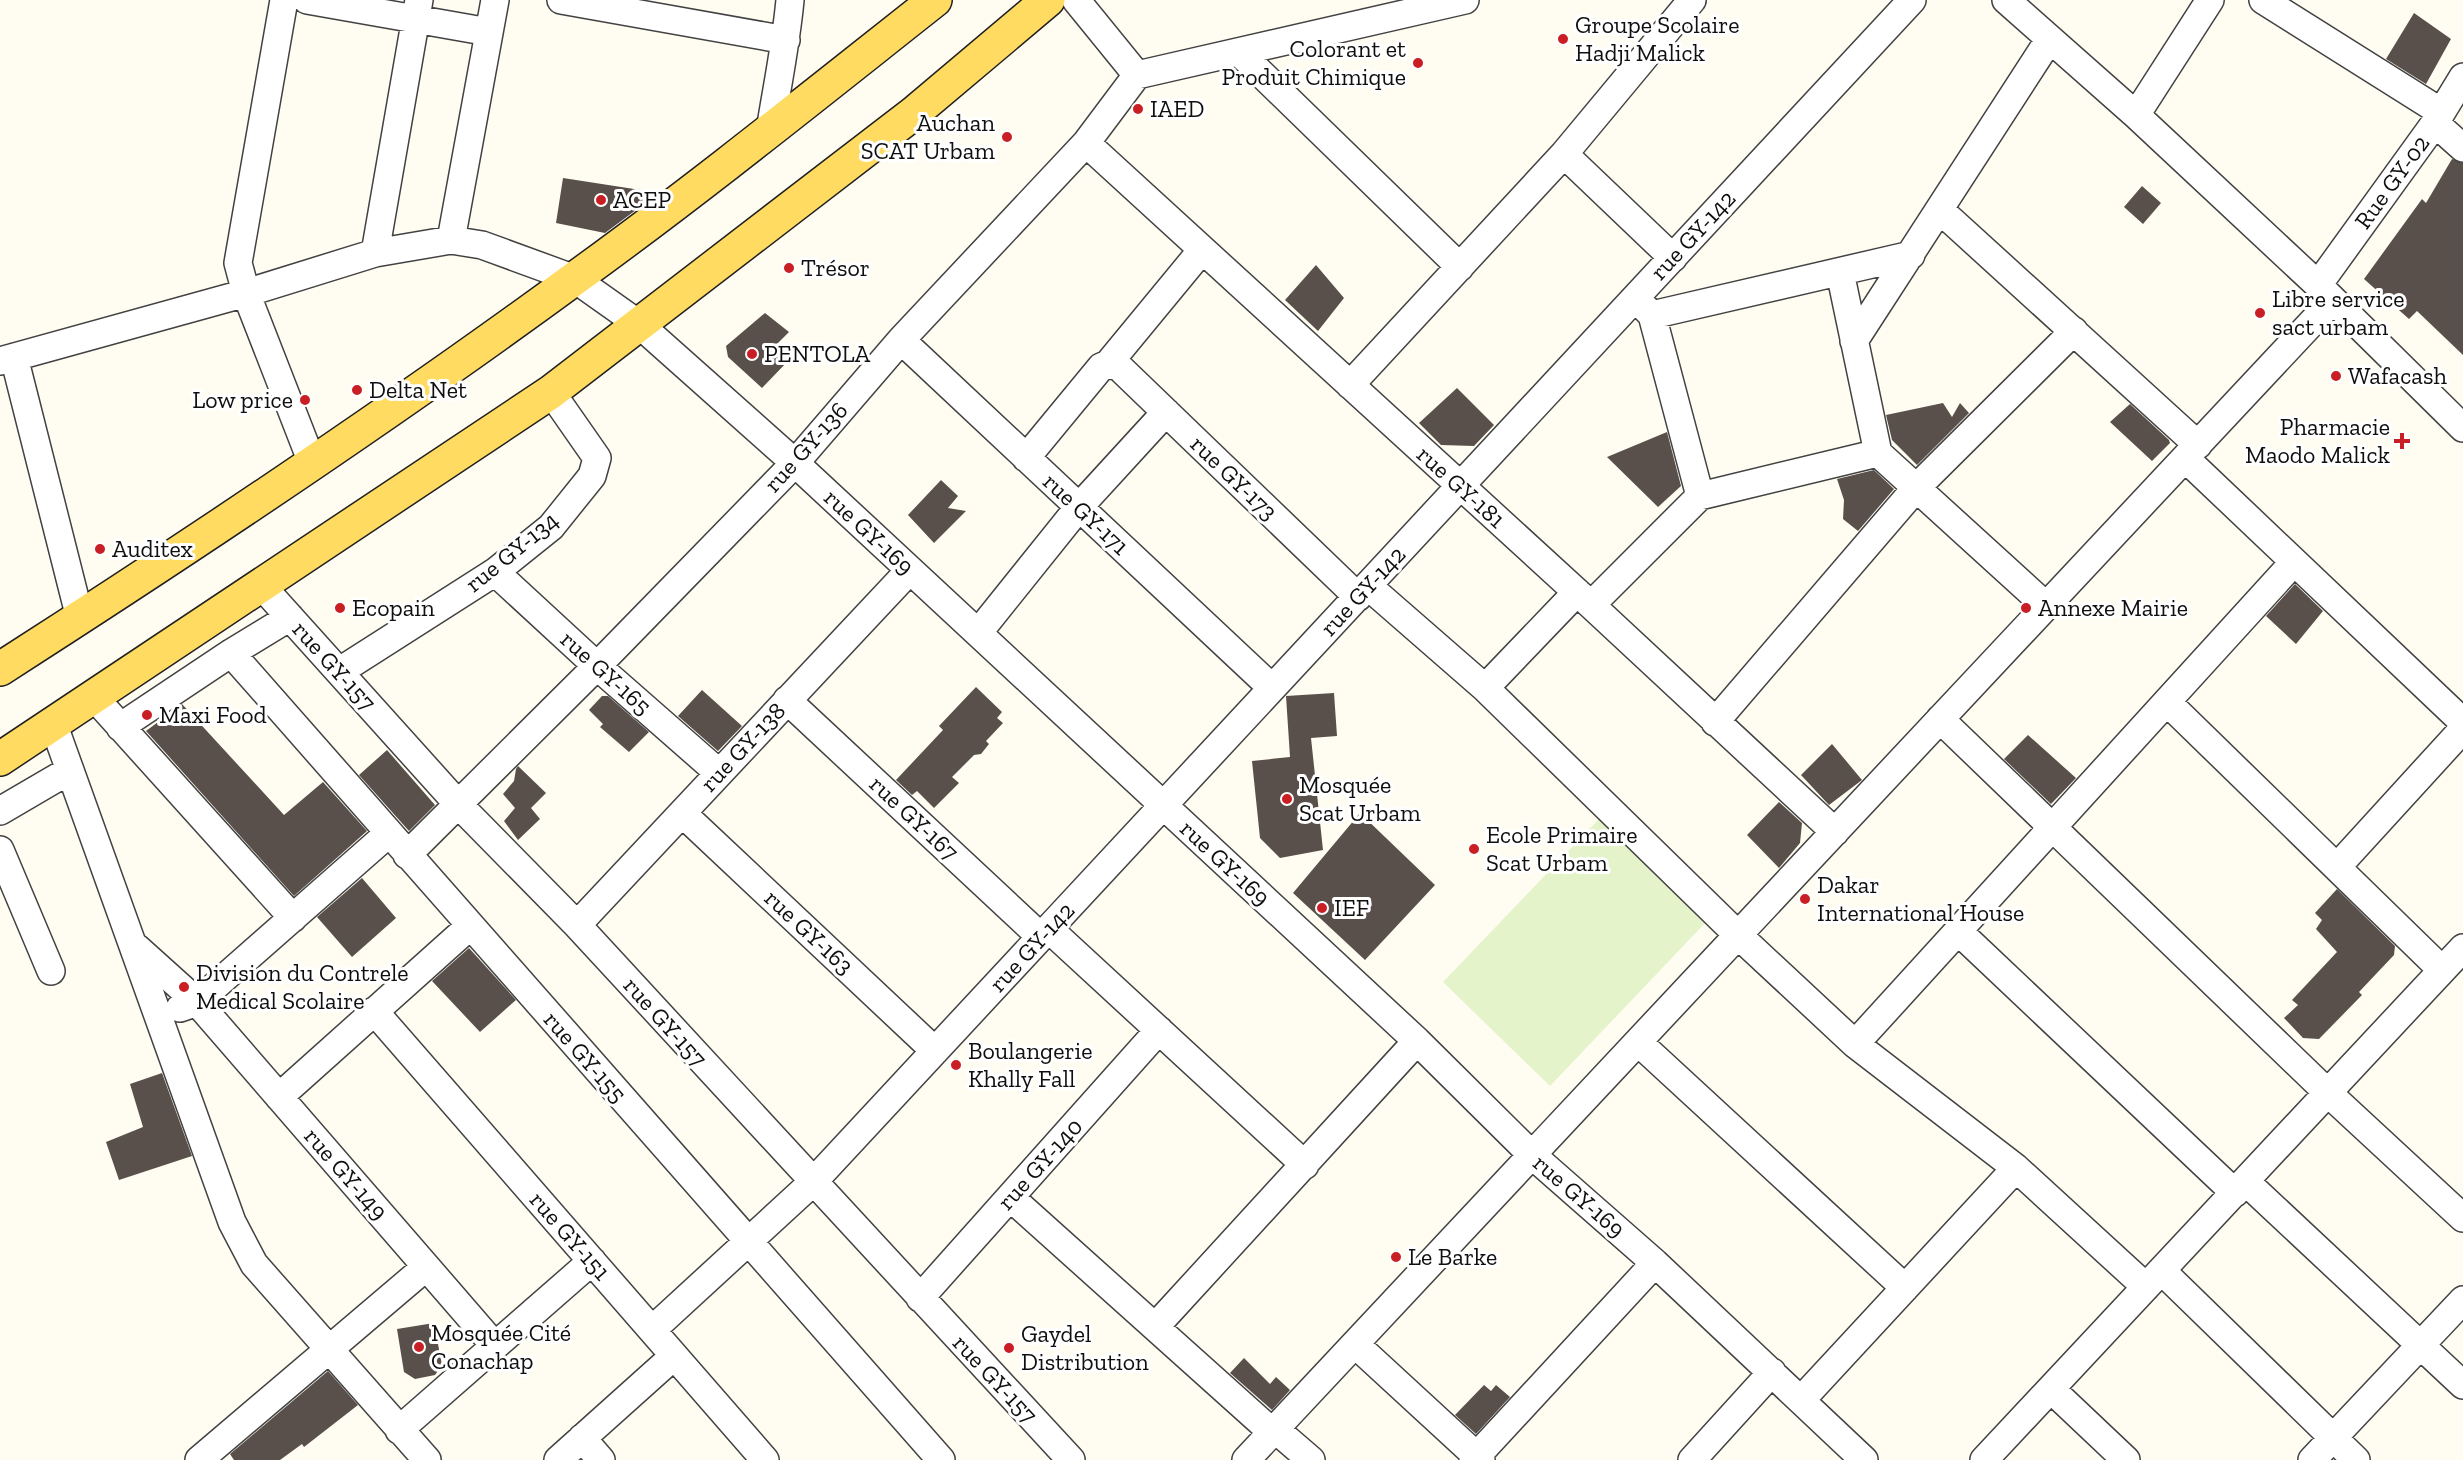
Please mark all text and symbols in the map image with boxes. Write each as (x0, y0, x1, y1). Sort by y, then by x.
place label: Groupe Scolaire Hadji Malick (1575, 10, 1740, 67)
marker: Groupe Scolaire Hadji Malick (1556, 32, 1570, 46)
place label: Colorant et Produit Chimique (1221, 34, 1406, 91)
marker: Colorant et Produit Chimique (1411, 56, 1425, 70)
place label: IAED (1150, 94, 1204, 123)
marker: IAED (1131, 102, 1145, 116)
place label: Auchan SCAT Urbam (861, 108, 995, 165)
street label: Rue GY-02 (2348, 129, 2435, 234)
marker: Auchan SCAT Urbam (1000, 130, 1014, 144)
street label: rue GY-142 (1644, 184, 1741, 286)
place label: ACEP (613, 185, 672, 214)
marker: ACEP (594, 193, 608, 207)
place label: Trésor (801, 253, 870, 282)
marker: Trésor (782, 261, 796, 275)
place label: Libre service sact urbam (2272, 284, 2405, 341)
marker: Libre service sact urbam (2253, 306, 2267, 320)
place label: PENTOLA (764, 339, 870, 368)
marker: PENTOLA (745, 347, 759, 361)
place label: Wafacash (2348, 361, 2447, 390)
marker: Wafacash (2329, 369, 2343, 383)
place label: Delta Net (369, 375, 467, 404)
marker: Delta Net (350, 383, 364, 397)
place label: Low price (192, 385, 293, 414)
marker: Low price (298, 393, 312, 407)
street label: rue GY-136 (758, 396, 854, 498)
place label: Pharmacie Maodo Malick (2245, 412, 2391, 469)
street label: rue GY-173 (1185, 429, 1284, 526)
marker: Pharmacie Maodo Malick (2395, 434, 2409, 448)
street label: rue GY-181 (1411, 439, 1511, 534)
street label: rue GY-171 (1037, 467, 1135, 561)
street label: rue GY-169 (818, 483, 920, 581)
street label: rue GY-134 (459, 505, 564, 598)
place label: Auditex (112, 534, 193, 563)
street label: rue GY-142 (1314, 540, 1411, 642)
marker: Auditex (93, 542, 107, 556)
place label: Ecopain (352, 593, 435, 622)
place label: Annexe Mairie (2038, 593, 2188, 622)
marker: Ecopain (333, 601, 347, 615)
marker: Annexe Mairie (2019, 601, 2033, 615)
street label: rue GY-157 (287, 615, 382, 716)
street label: rue GY-165 (555, 624, 658, 721)
street label: rue GY-138 (694, 696, 791, 797)
place label: Maxi Food (159, 700, 267, 729)
marker: Maxi Food (140, 708, 154, 722)
street label: rue GY-167 (864, 769, 965, 866)
place label: Mosquée Scat Urbam (1299, 770, 1421, 827)
marker: Mosquée Scat Urbam (1280, 792, 1294, 806)
street label: rue GY-169 (1174, 814, 1276, 912)
place label: Ecole Primaire Scat Urbam (1486, 820, 1638, 877)
marker: Ecole Primaire Scat Urbam (1467, 842, 1481, 856)
place label: Dakar International House (1817, 870, 2024, 927)
street label: rue GY-163 (759, 883, 860, 980)
marker: Dakar International House (1798, 892, 1812, 906)
place label: IEF (1334, 893, 1369, 922)
street label: rue GY-142 (983, 896, 1080, 998)
marker: IEF (1315, 901, 1329, 915)
place label: Division du Contrele Medical Scolaire (196, 958, 409, 1015)
street label: rue GY-157 (618, 971, 713, 1072)
marker: Division du Contrele Medical Scolaire (177, 980, 191, 994)
street label: rue GY-155 (538, 1005, 633, 1108)
place label: Boulangerie Khally Fall (968, 1036, 1093, 1093)
marker: Boulangerie Khally Fall (949, 1058, 963, 1072)
street label: rue GY-140 (991, 1112, 1088, 1216)
street label: rue GY-149 (299, 1122, 394, 1226)
street label: rue GY-169 (1527, 1148, 1631, 1243)
street label: rue GY-151 (524, 1185, 617, 1286)
place label: Le Barke (1408, 1242, 1497, 1271)
marker: Le Barke (1389, 1250, 1403, 1264)
place label: Mosquée Cité Conachap (431, 1318, 571, 1375)
place label: Gaydel Distribution (1021, 1319, 1149, 1376)
street label: rue GY-157 (947, 1328, 1044, 1429)
marker: Mosquée Cité Conachap (412, 1340, 426, 1354)
marker: Gaydel Distribution (1002, 1341, 1016, 1355)

